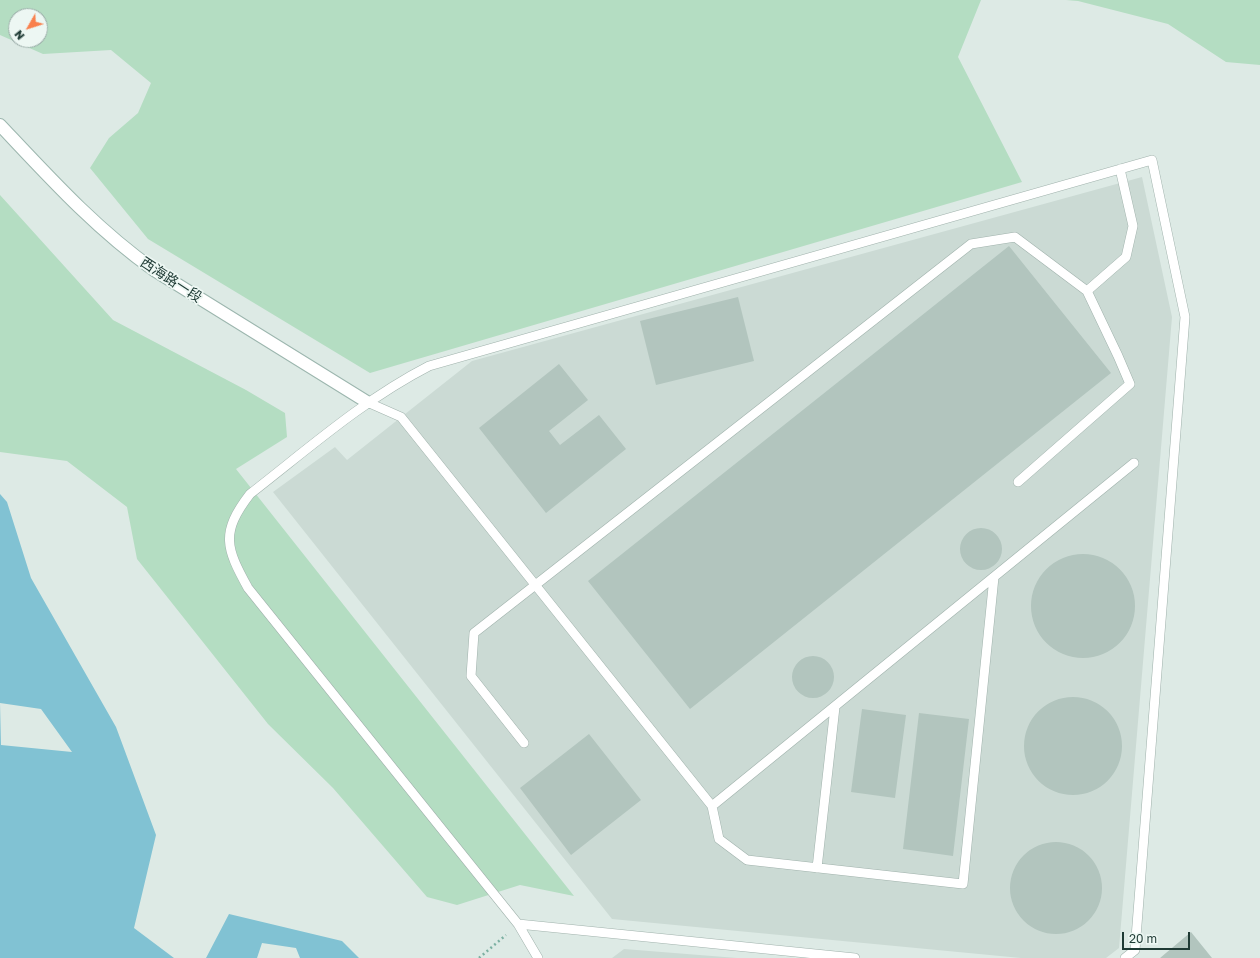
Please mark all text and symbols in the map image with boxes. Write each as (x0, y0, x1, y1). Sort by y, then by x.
north arrow (8, 8, 48, 48)
text: N (11, 28, 27, 43)
street label: 西海路一段 (137, 254, 205, 306)
scale bar (1124, 924, 1192, 950)
text: 20 m (1129, 931, 1157, 946)

